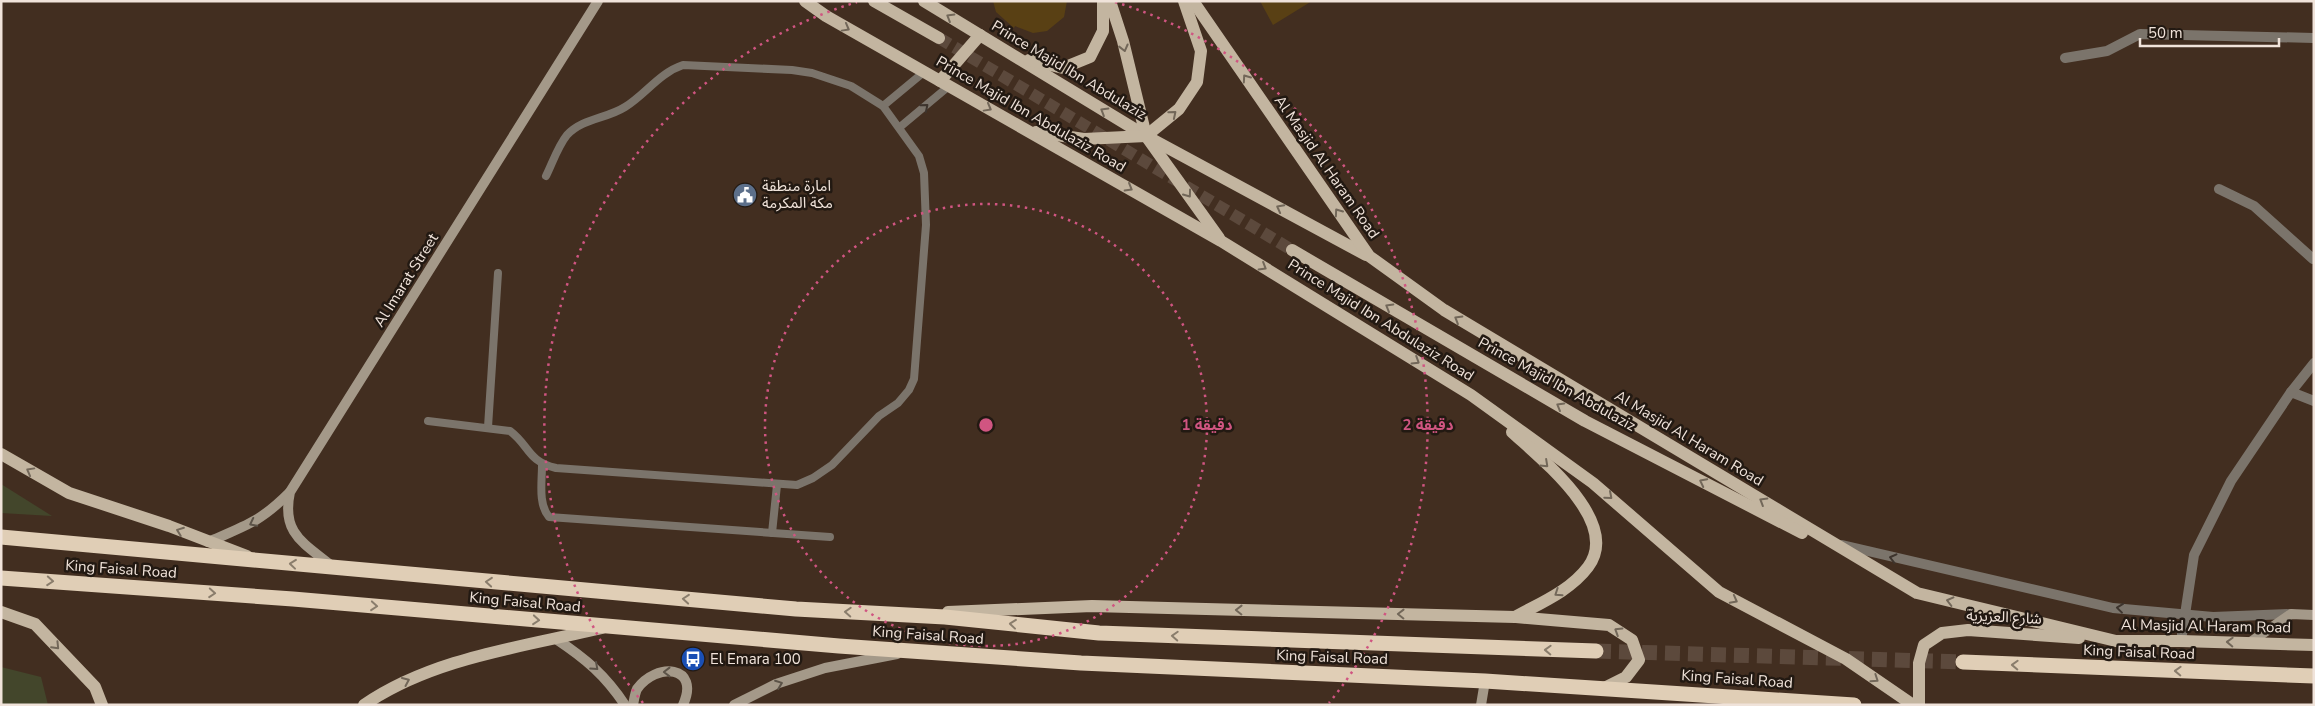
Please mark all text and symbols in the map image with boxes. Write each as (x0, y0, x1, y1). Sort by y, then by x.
one-way arrow (947, 14, 956, 24)
scale bar (2140, 15, 2279, 47)
street label: Prince Majid Ibn Abdulaziz (988, 16, 1150, 124)
one-way arrow (841, 22, 850, 32)
text: 50 m (2148, 23, 2183, 43)
one-way arrow (1118, 43, 1129, 52)
street label: Prince Majid Ibn Abdulaziz Road (932, 51, 1130, 177)
one-way arrow (1243, 74, 1252, 84)
street label: Al Masjid Al Haram Road (1270, 92, 1384, 242)
one-way arrow (982, 102, 991, 112)
one-way arrow (919, 103, 928, 112)
one-way arrow (1101, 107, 1110, 117)
one-way arrow (1168, 110, 1177, 119)
place label: امارة منطقة مكة المكرمة (762, 176, 833, 213)
public building icon: امارة منطقة مكة المكرمة (732, 182, 758, 208)
one-way arrow (1123, 182, 1132, 192)
one-way arrow (1182, 188, 1190, 197)
one-way arrow (1276, 204, 1285, 214)
one-way arrow (1335, 208, 1345, 217)
street label: Al Imarat Street (369, 229, 443, 331)
street label: Prince Majid Ibn Abdulaziz Road (1284, 254, 1478, 386)
one-way arrow (1257, 260, 1266, 270)
one-way arrow (1385, 303, 1394, 313)
one-way arrow (1455, 315, 1464, 325)
street label: Prince Majid Ibn Abdulaziz (1475, 332, 1639, 436)
one-way arrow (1411, 355, 1420, 364)
street label: Al Masjid Al Haram Road (1611, 386, 1767, 490)
one-way arrow (1556, 402, 1565, 412)
text: 1 دقيقة (1182, 415, 1233, 435)
text: 2 دقيقة (1403, 415, 1454, 435)
centre of rings (977, 416, 995, 434)
one-way arrow (1540, 458, 1549, 467)
one-way arrow (26, 467, 35, 477)
one-way arrow (1699, 478, 1708, 488)
one-way arrow (1603, 491, 1612, 499)
one-way arrow (1759, 497, 1768, 507)
one-way arrow (249, 517, 258, 527)
one-way arrow (176, 527, 185, 537)
one-way arrow (1889, 553, 1898, 564)
street label: King Faisal Road (65, 555, 177, 583)
one-way arrow (288, 559, 296, 570)
one-way arrow (46, 576, 54, 587)
one-way arrow (485, 577, 493, 588)
street label: King Faisal Road (468, 587, 582, 617)
one-way arrow (1554, 587, 1564, 596)
one-way arrow (208, 588, 216, 599)
one-way arrow (682, 594, 690, 605)
one-way arrow (1728, 594, 1737, 604)
one-way arrow (1945, 596, 1954, 607)
one-way arrow (370, 601, 378, 612)
one-way arrow (2116, 604, 2124, 614)
one-way arrow (1235, 605, 1242, 615)
street label: شارع العزيزية (1966, 605, 2043, 631)
one-way arrow (844, 606, 852, 617)
one-way arrow (1397, 609, 1405, 619)
one-way arrow (532, 615, 540, 626)
street label: Al Masjid Al Haram Road (2121, 615, 2291, 637)
one-way arrow (1009, 619, 1017, 630)
street label: King Faisal Road (872, 621, 984, 649)
one-way arrow (1614, 627, 1623, 637)
one-way arrow (1171, 631, 1179, 641)
one-way arrow (2226, 637, 2234, 648)
one-way arrow (50, 640, 59, 649)
street label: King Faisal Road (2083, 640, 2195, 664)
street label: King Faisal Road (1276, 645, 1388, 669)
one-way arrow (1543, 645, 1551, 655)
bus stop icon: El Emara 100 (680, 646, 706, 672)
place label: El Emara 100 (710, 649, 801, 669)
one-way arrow (2011, 659, 2019, 670)
one-way arrow (590, 662, 599, 671)
street label: King Faisal Road (1681, 665, 1793, 693)
one-way arrow (2173, 666, 2181, 676)
one-way arrow (662, 667, 670, 677)
one-way arrow (1870, 673, 1879, 682)
one-way arrow (401, 677, 410, 688)
one-way arrow (774, 680, 782, 690)

